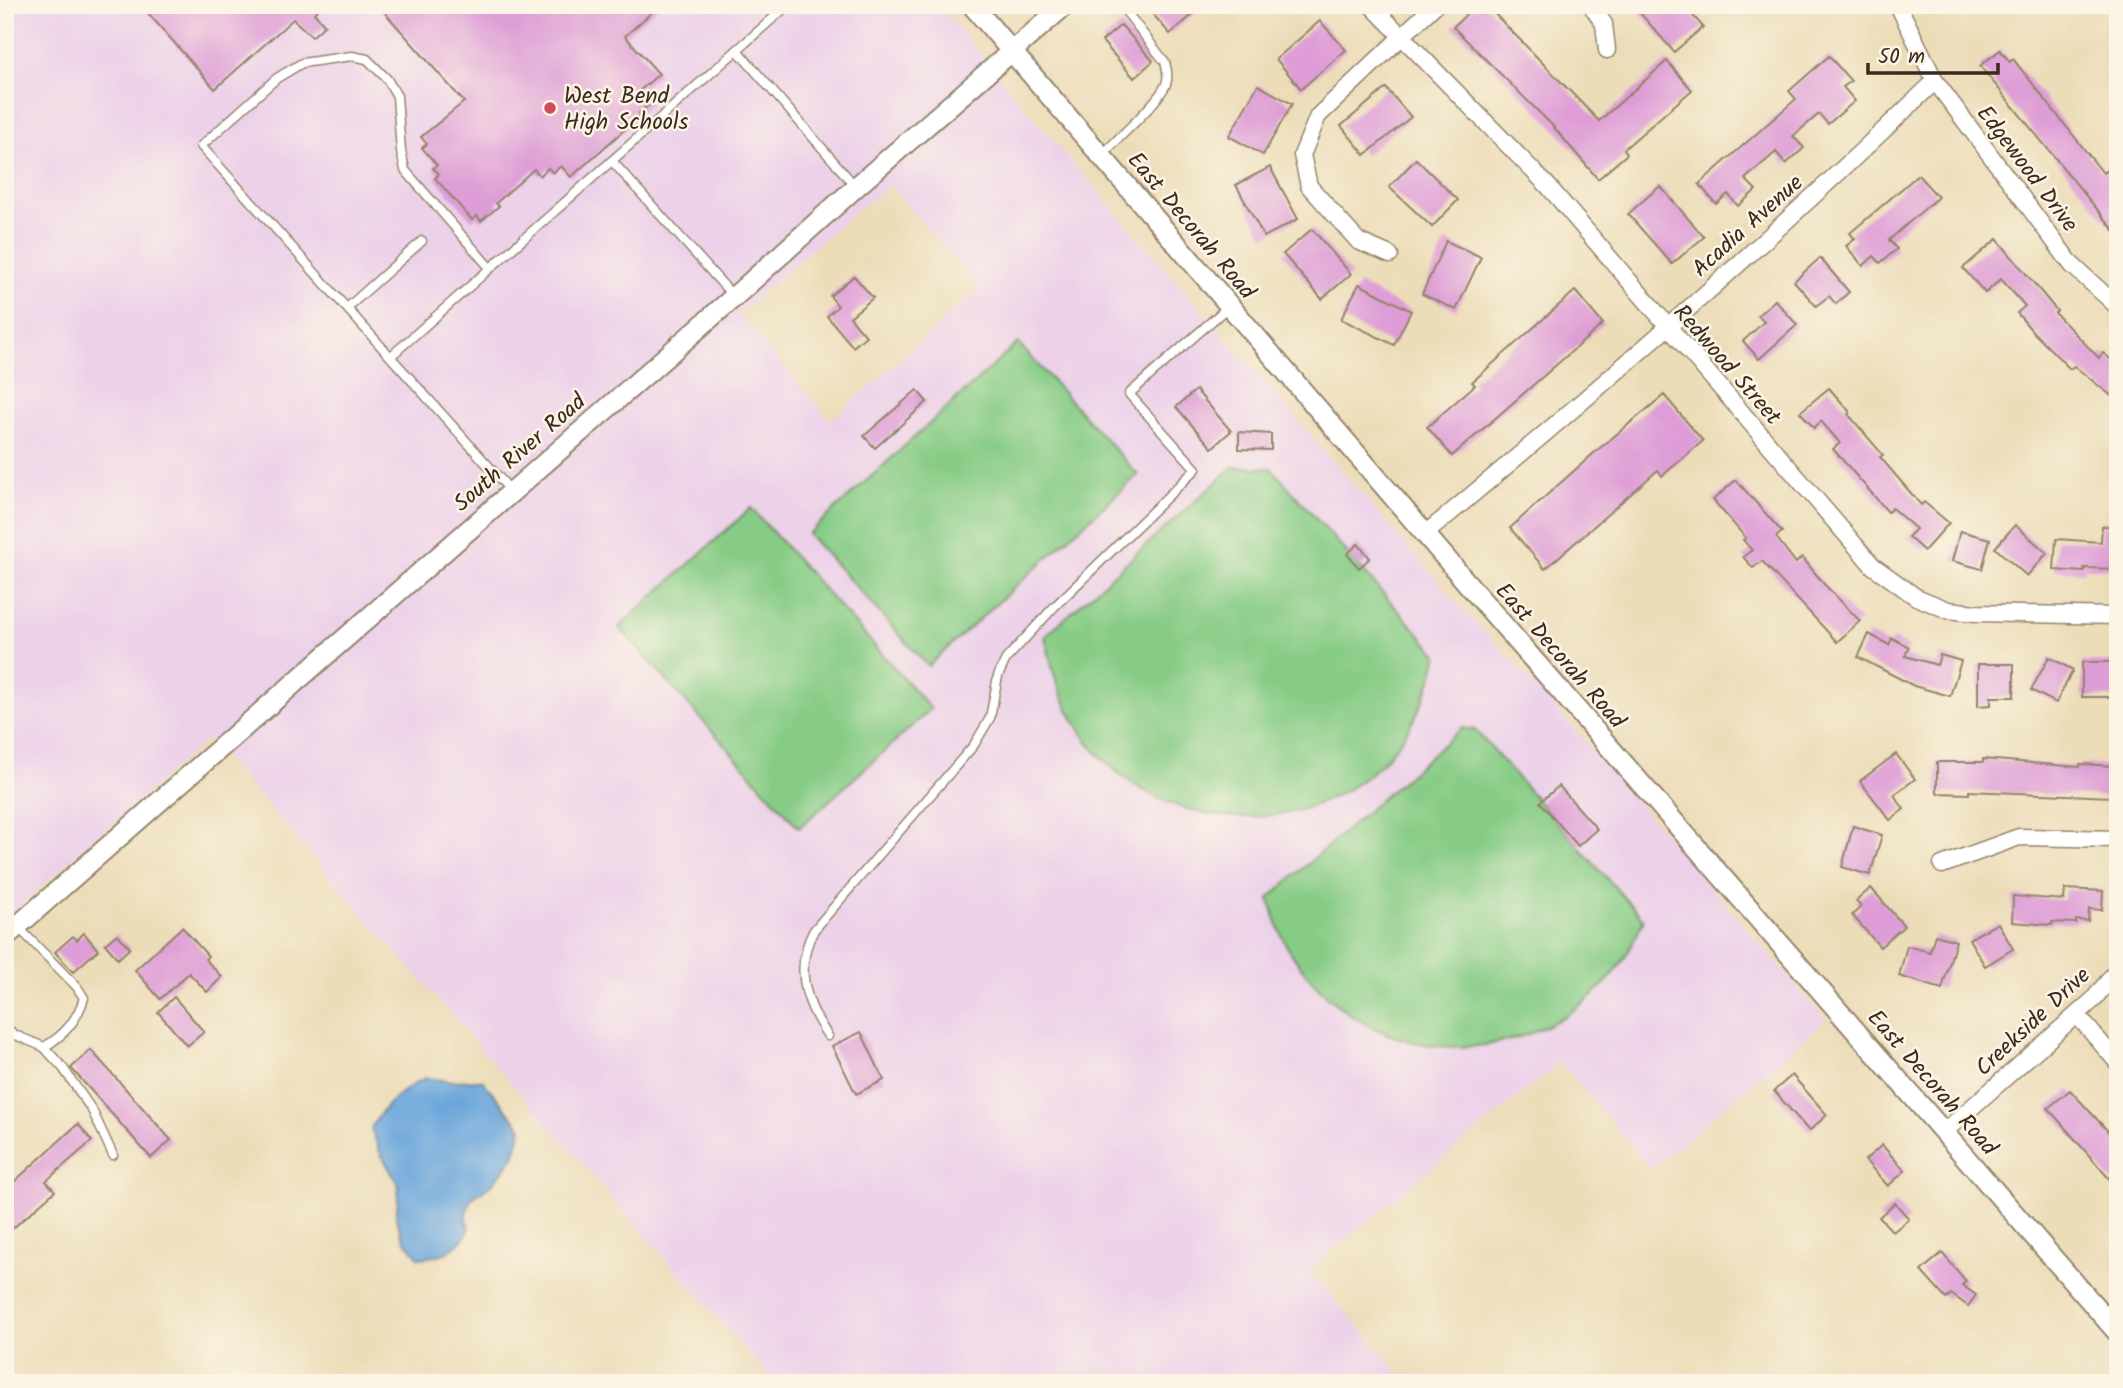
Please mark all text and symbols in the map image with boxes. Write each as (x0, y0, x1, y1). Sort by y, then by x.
scale bar (1868, 32, 1997, 76)
text: 50 m (1878, 41, 1925, 74)
place label: West Bend High Schools (564, 79, 689, 141)
street label: Edgewood Drive (1967, 98, 2086, 240)
marker: West Bend High Schools (542, 100, 558, 116)
street label: East Decorah Road (1118, 144, 1264, 309)
street label: Acadia Avenue (1684, 166, 1812, 287)
street label: Redwood Street (1664, 297, 1790, 435)
street label: South River Road (446, 385, 595, 522)
street label: East Decorah Road (1486, 575, 1634, 738)
street label: Creekside Drive (1967, 959, 2099, 1086)
street label: East Decorah Road (1858, 1002, 2006, 1165)

